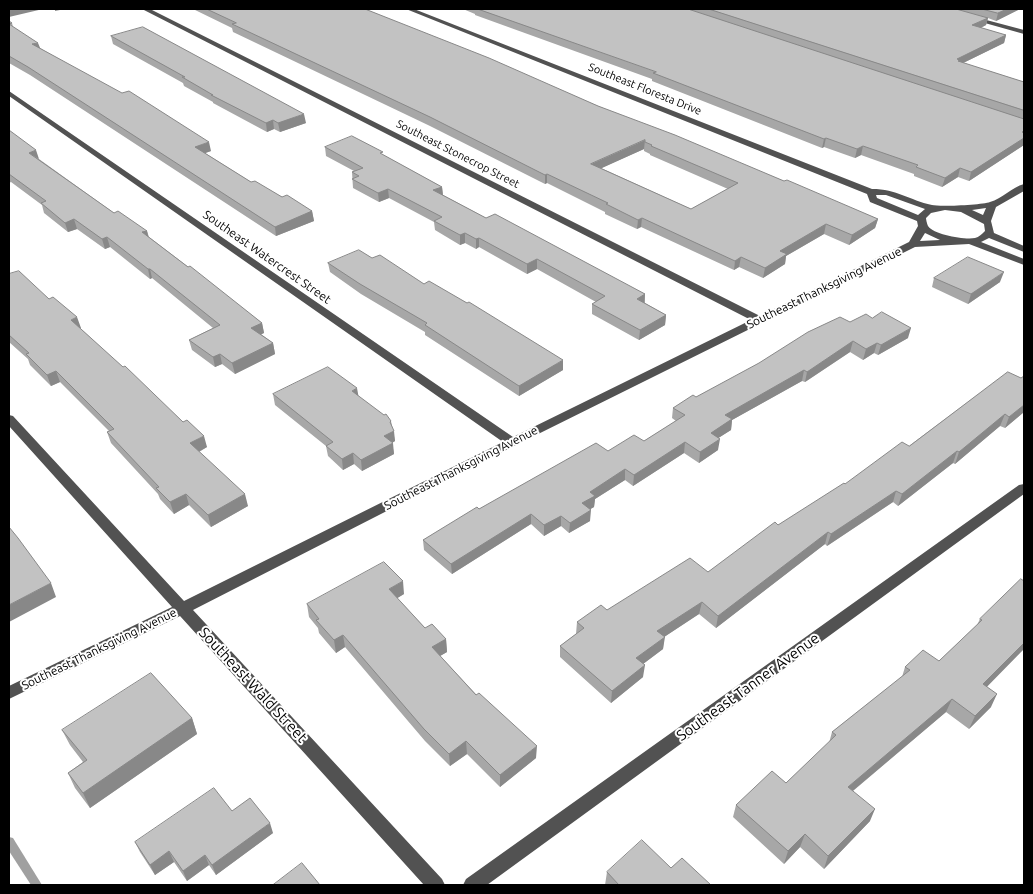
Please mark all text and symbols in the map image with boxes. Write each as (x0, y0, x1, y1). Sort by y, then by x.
street label: Southeast Floresta Drive (586, 60, 704, 118)
street label: Southeast Stonecrop Street (394, 117, 522, 191)
street label: Southeast Watercrest Street (200, 207, 334, 307)
street label: Southeast Thanksgiving Avenue (744, 244, 904, 332)
street label: Southeast Thanksgiving Avenue (382, 423, 540, 513)
street label: Southeast Thanksgiving Avenue (19, 605, 179, 693)
street label: Southeast Wald Street (195, 624, 311, 746)
street label: Southeast Tanner Avenue (673, 629, 823, 745)

